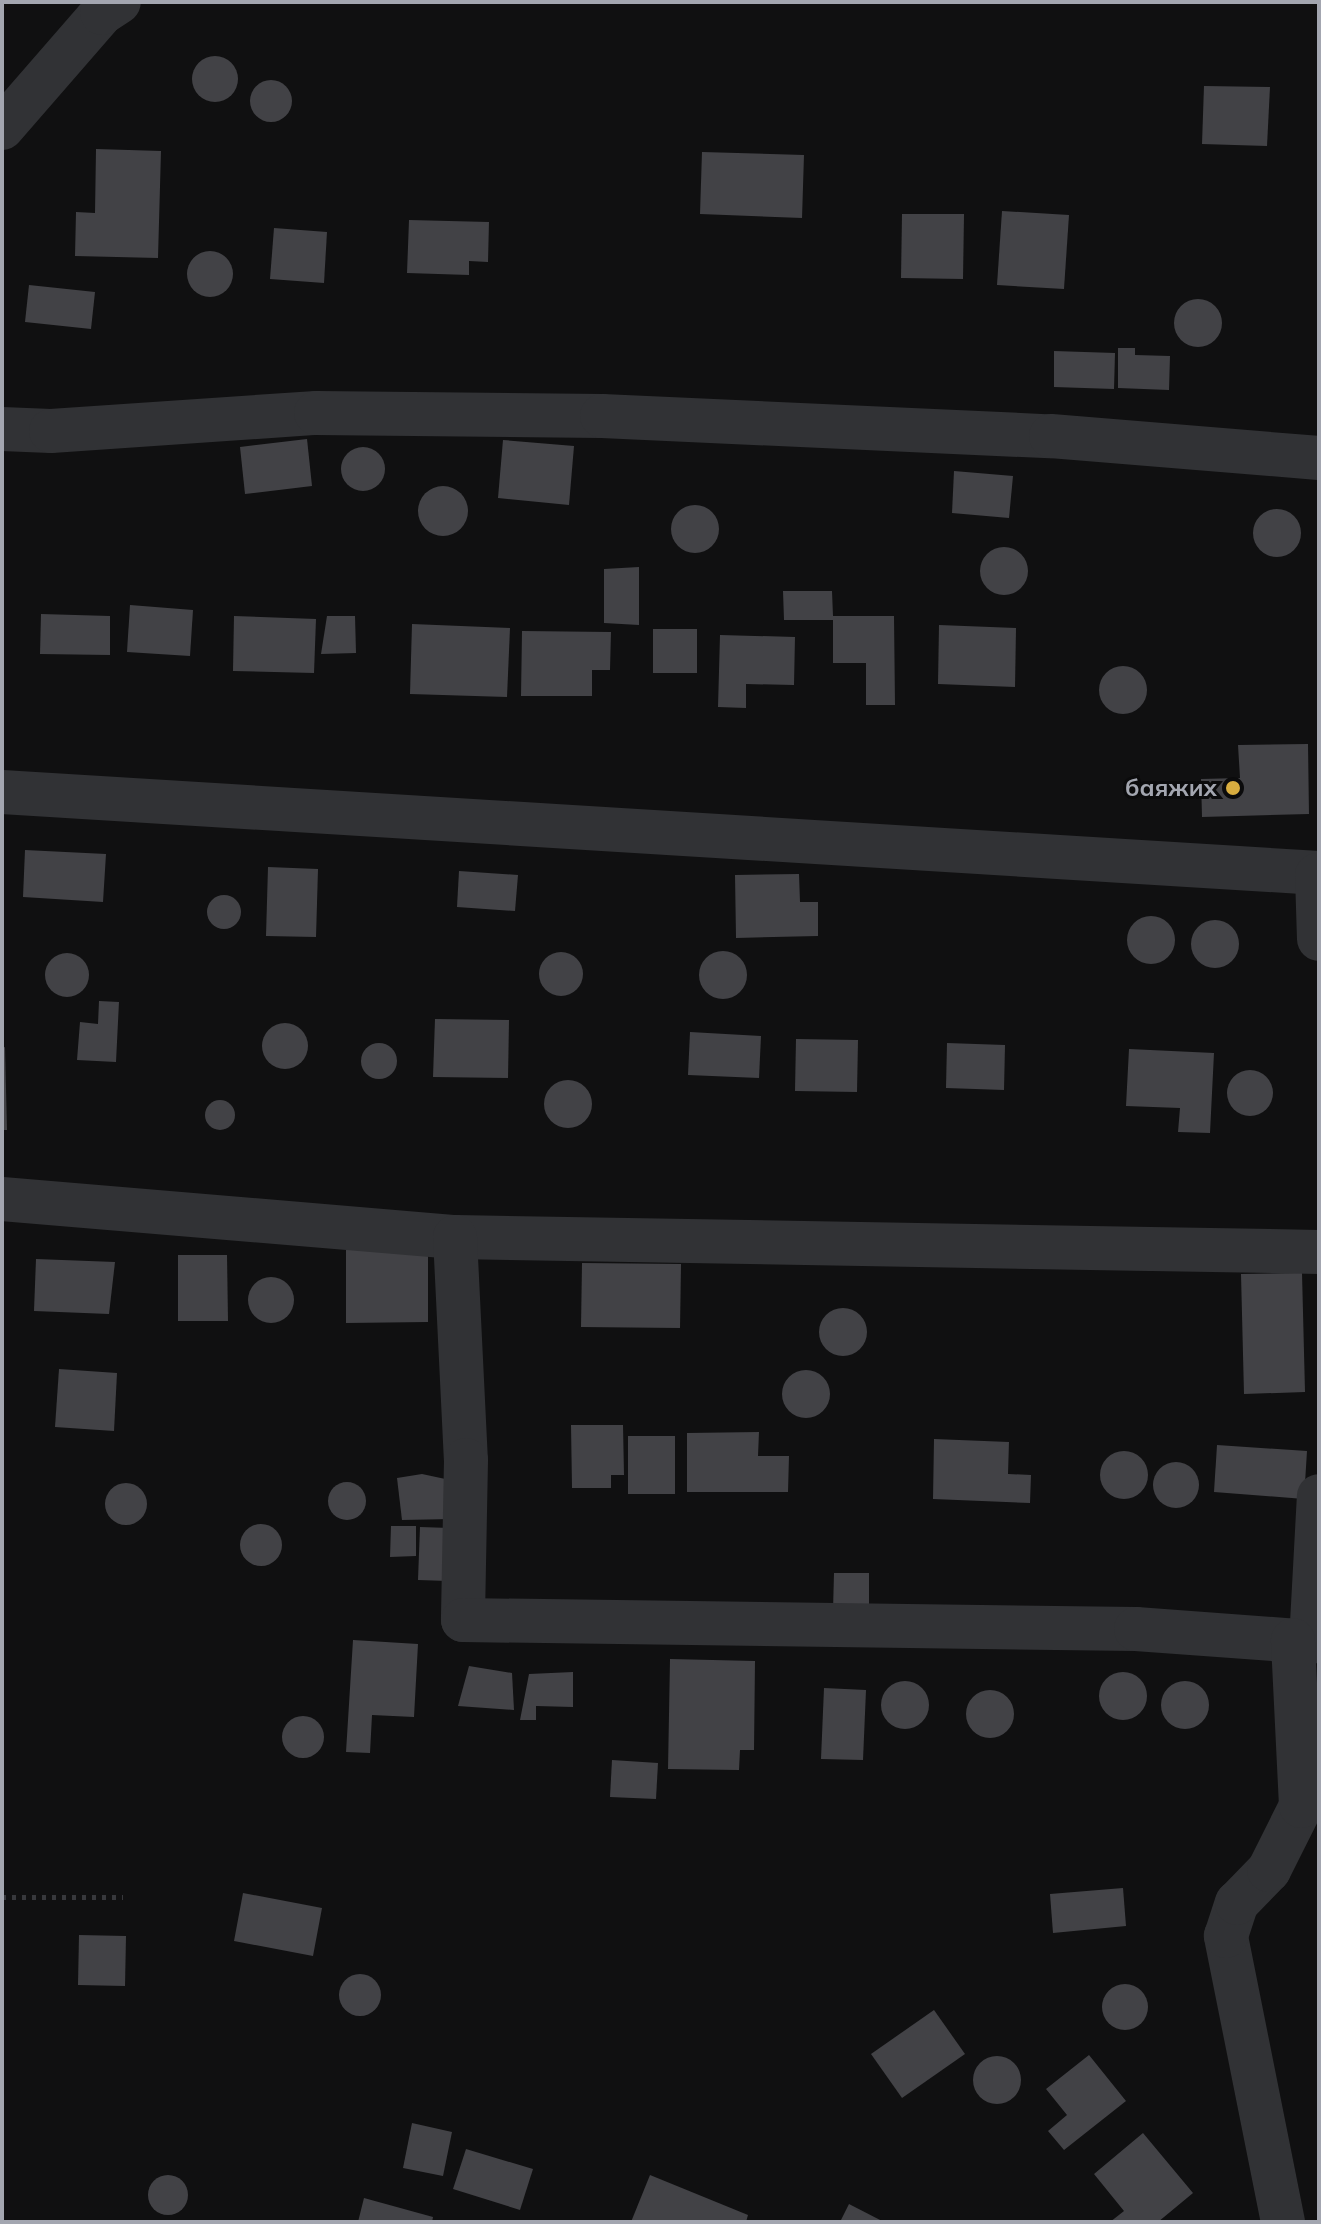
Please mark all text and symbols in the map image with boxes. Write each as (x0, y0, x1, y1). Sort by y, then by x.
place label: баяжих (1125, 774, 1217, 802)
marker: баяжих (1224, 779, 1242, 797)

